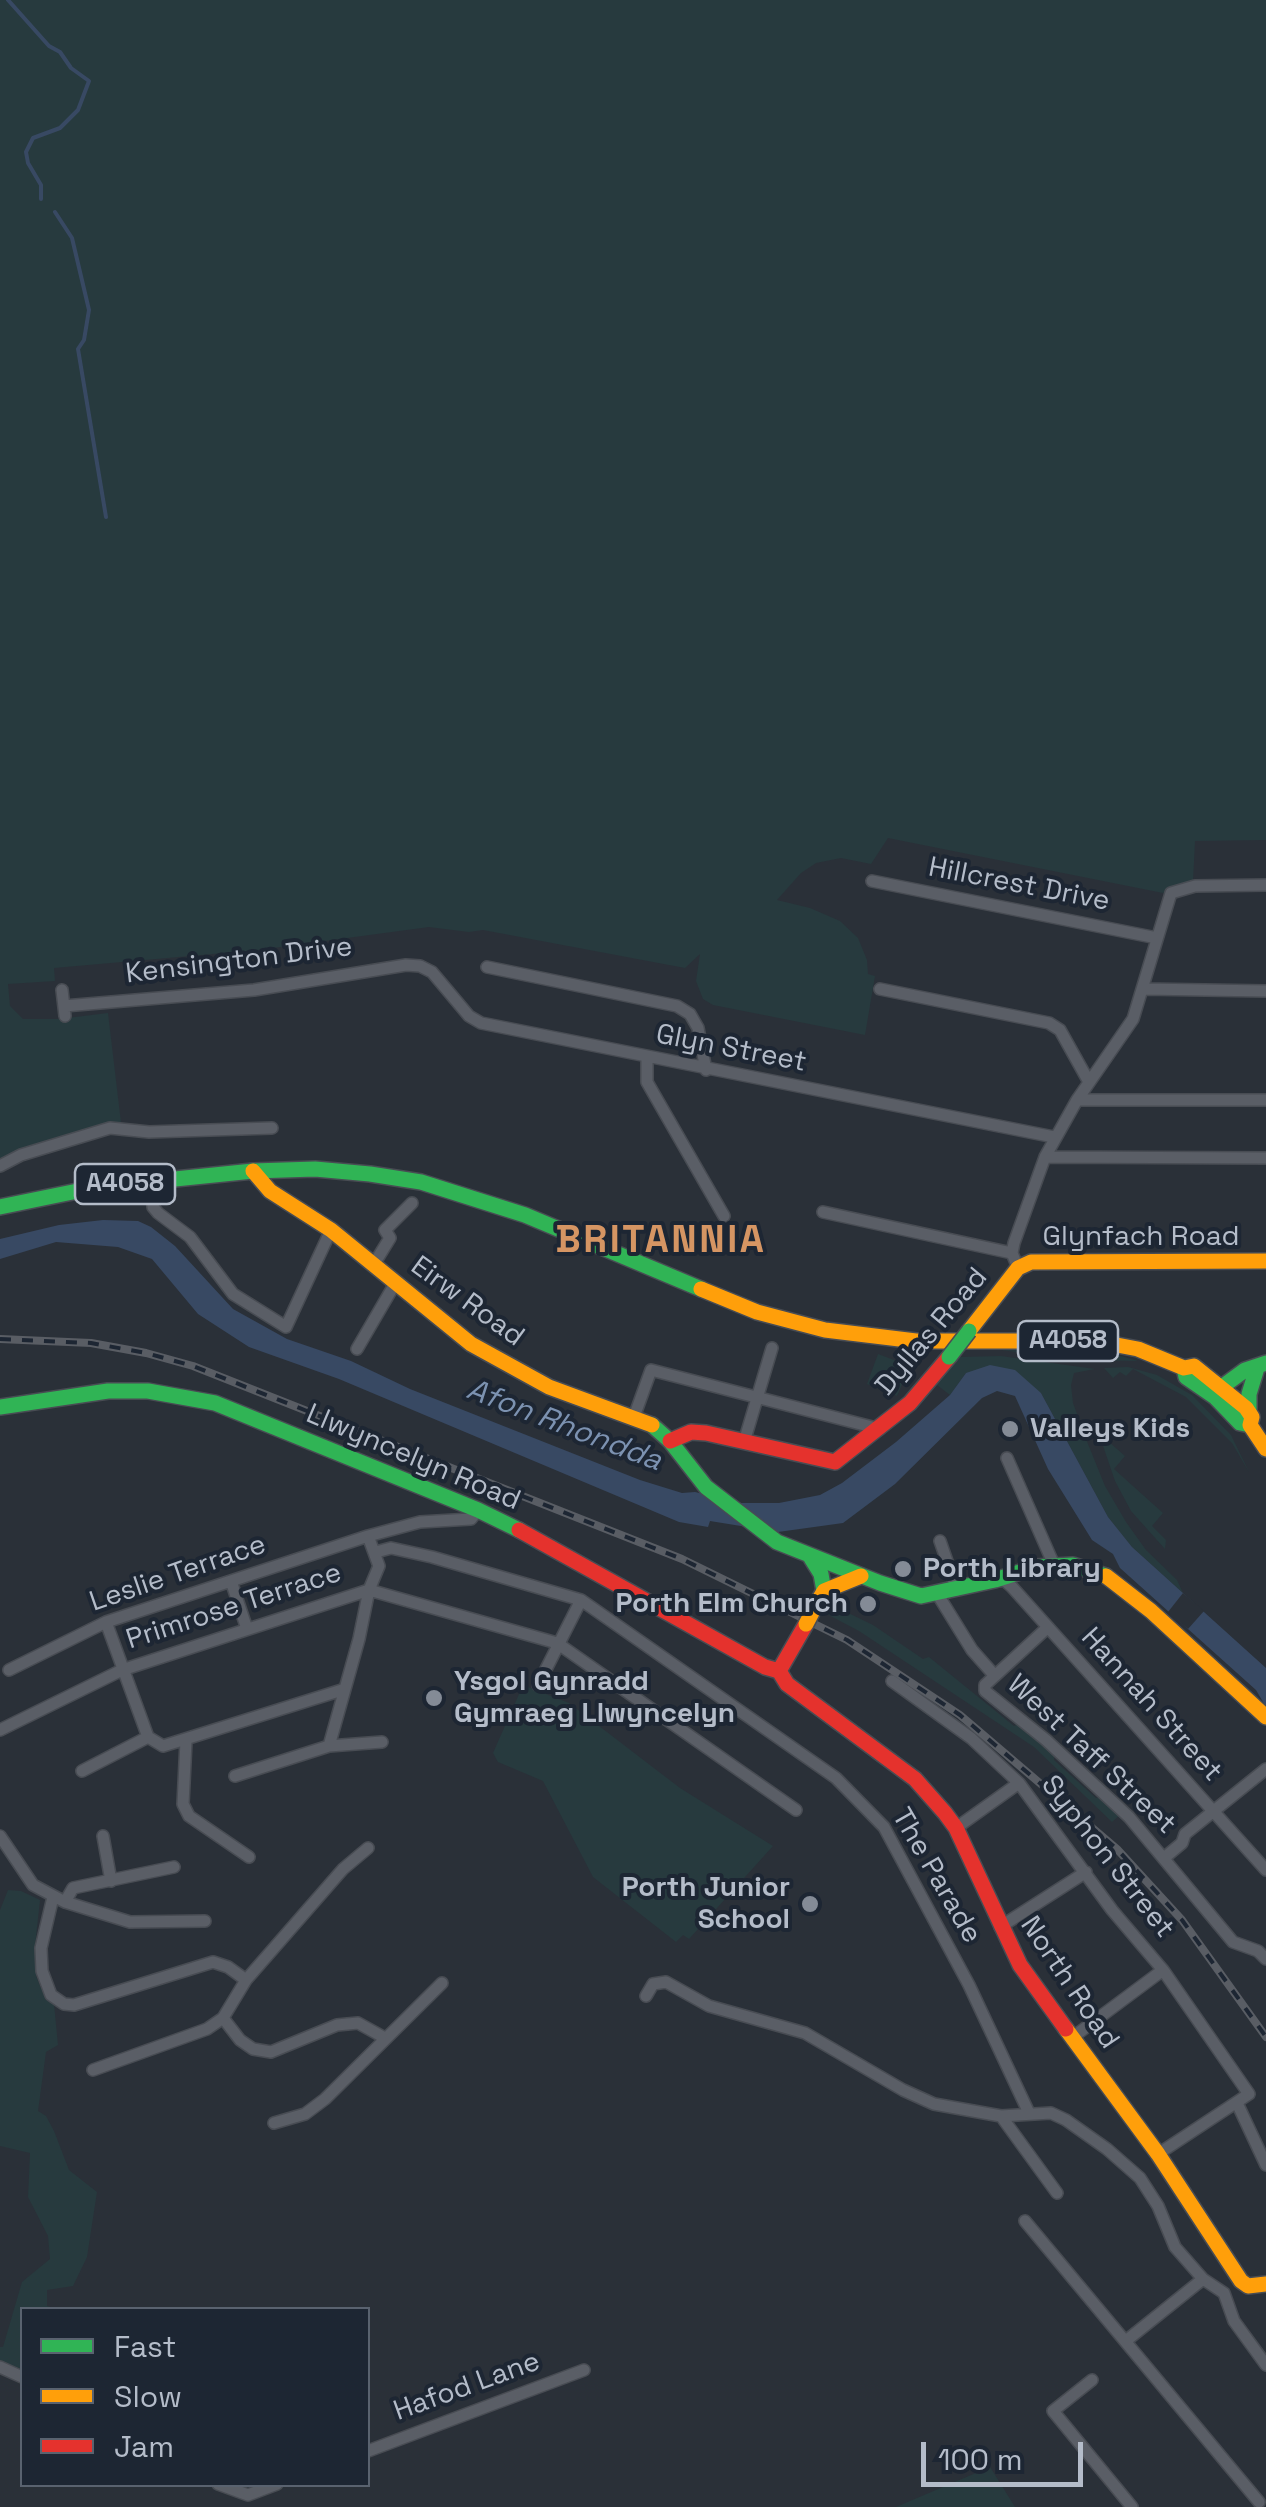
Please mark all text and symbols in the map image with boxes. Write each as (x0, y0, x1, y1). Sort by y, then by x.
street label: Hillcrest Drive (926, 851, 1112, 919)
street label: Kensington Drive (124, 930, 354, 992)
street label: Glyn Street (653, 1018, 809, 1080)
road number: A4058 (75, 1164, 175, 1204)
district label: BRITANNIA (556, 1219, 766, 1265)
street label: Glynfach Road (1043, 1220, 1239, 1254)
street label: Eirw Road (404, 1250, 530, 1354)
street label: Dyllas Road (869, 1261, 995, 1403)
road number: A4058 (1018, 1321, 1118, 1361)
water label: Afon Rhondda (462, 1372, 666, 1480)
street label: Llwyncelyn Road (301, 1398, 525, 1518)
place label: Valleys Kids (1030, 1412, 1190, 1446)
marker: Valleys Kids (999, 1418, 1021, 1440)
street label: Leslie Terrace (86, 1528, 270, 1620)
place label: Porth Library (923, 1552, 1101, 1586)
street label: Primrose Terrace (122, 1556, 346, 1658)
marker: Porth Library (892, 1558, 914, 1580)
place label: Porth Elm Church (616, 1587, 848, 1621)
marker: Porth Elm Church (857, 1593, 879, 1615)
street label: Hannah Street (1073, 1621, 1229, 1789)
place label: Ysgol Gynradd Gymraeg Llwyncelyn (454, 1665, 735, 1731)
street label: West Taff Street (1000, 1668, 1182, 1842)
marker: Ysgol Gynradd Gymraeg Llwyncelyn (423, 1687, 445, 1709)
street label: Syphon Street (1033, 1769, 1181, 1945)
street label: The Parade (884, 1802, 988, 1950)
place label: Porth Junior School (622, 1871, 790, 1937)
marker: Porth Junior School (799, 1893, 821, 1915)
street label: North Road (1012, 1910, 1126, 2056)
legend (20, 2307, 370, 2487)
text: Fast (114, 2327, 176, 2366)
street label: Hafod Lane (389, 2345, 545, 2429)
text: Slow (114, 2377, 182, 2416)
scale bar (926, 2422, 1088, 2484)
text: Jam (114, 2427, 174, 2466)
text: 100 m (938, 2440, 1023, 2479)

